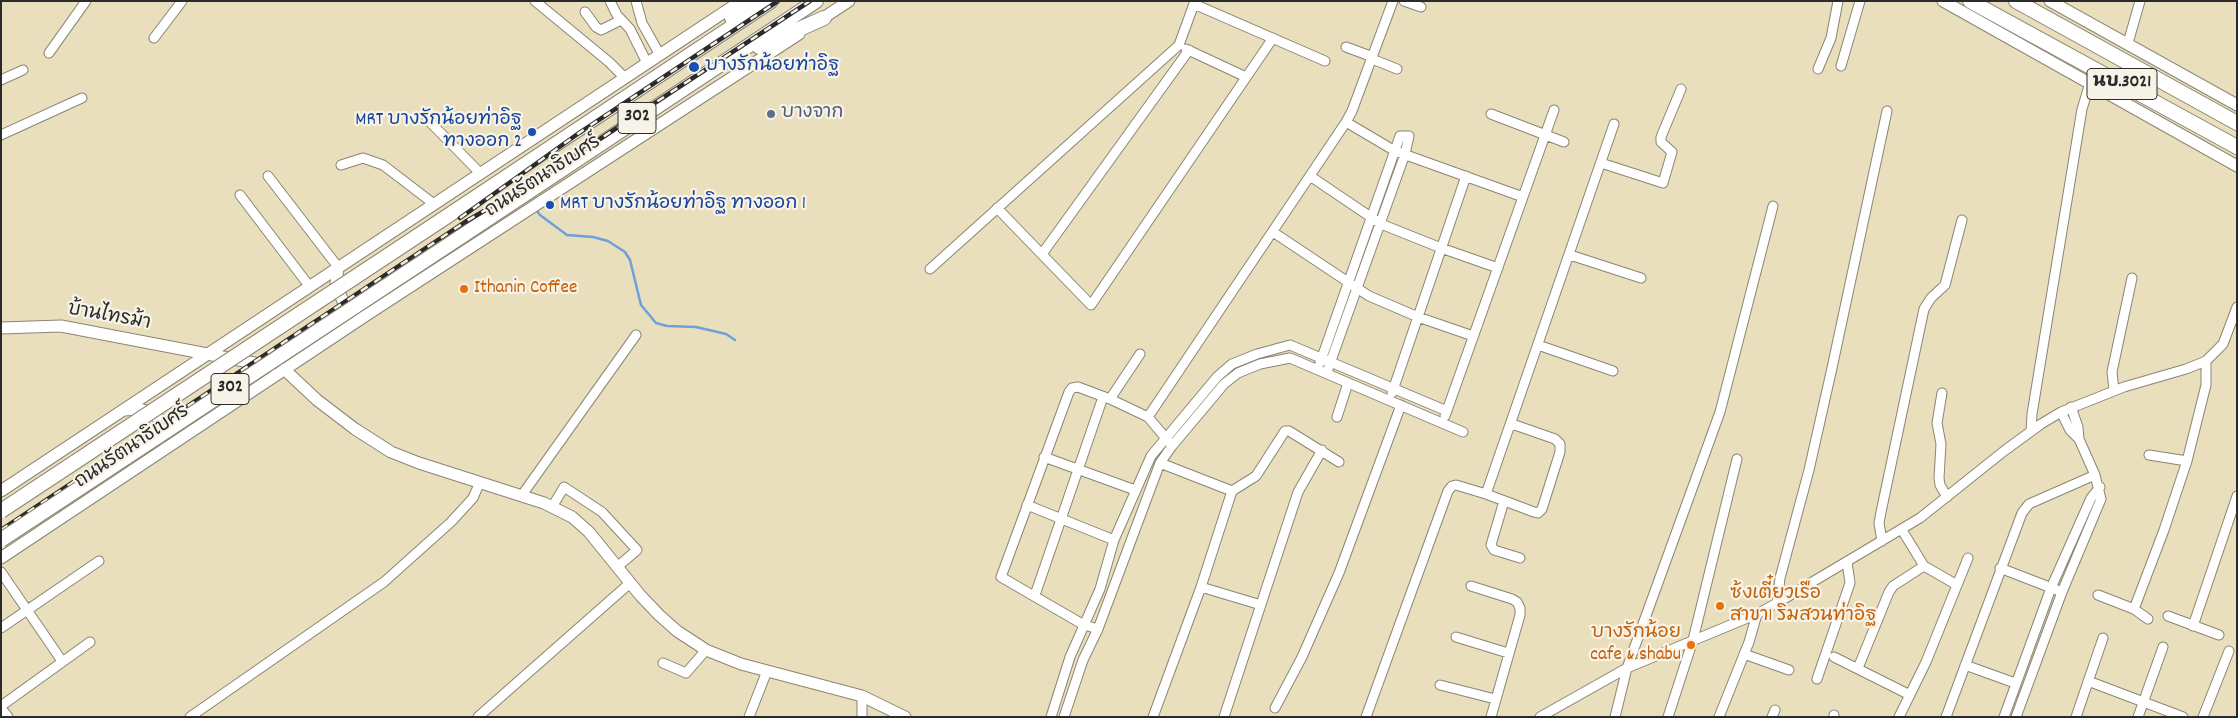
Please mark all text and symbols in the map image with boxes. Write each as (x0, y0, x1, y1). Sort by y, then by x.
place label: บางรักน้อยท่าอิฐ (705, 56, 839, 78)
marker: บางรักน้อยท่าอิฐ (687, 60, 701, 74)
road number: นบ.3021 (2087, 68, 2157, 100)
road number: 302 (618, 102, 656, 134)
place label: บางจาก (781, 103, 844, 125)
marker: บางจาก (765, 108, 777, 120)
place label: MRT บางรักน้อยท่าอิฐ ทางออก 2 (355, 110, 522, 154)
marker: MRT บางรักน้อยท่าอิฐ ทางออก 2 (526, 126, 538, 138)
street label: ถนนรัตนาธิเบศร์ (482, 132, 606, 224)
place label: MRT บางรักน้อยท่าอิฐ ทางออก 1 (560, 194, 806, 216)
marker: MRT บางรักน้อยท่าอิฐ ทางออก 1 (544, 199, 556, 211)
place label: Ithanin Coffee (474, 278, 577, 300)
marker: Ithanin Coffee (458, 283, 470, 295)
street label: บ้านไทรม้า (66, 299, 152, 337)
road number: 302 (211, 374, 249, 404)
street label: ถนนรัตนาธิเบศร์ (71, 401, 195, 495)
place label: ซ้งเตี๋ยวเรือ สาขา1 ริมสวนท่าอิฐ (1730, 584, 1877, 628)
marker: ซ้งเตี๋ยวเรือ สาขา1 ริมสวนท่าอิฐ (1714, 600, 1726, 612)
place label: บางรักน้อย cafe & shabu (1590, 623, 1681, 667)
marker: บางรักน้อย cafe & shabu (1685, 639, 1697, 651)

